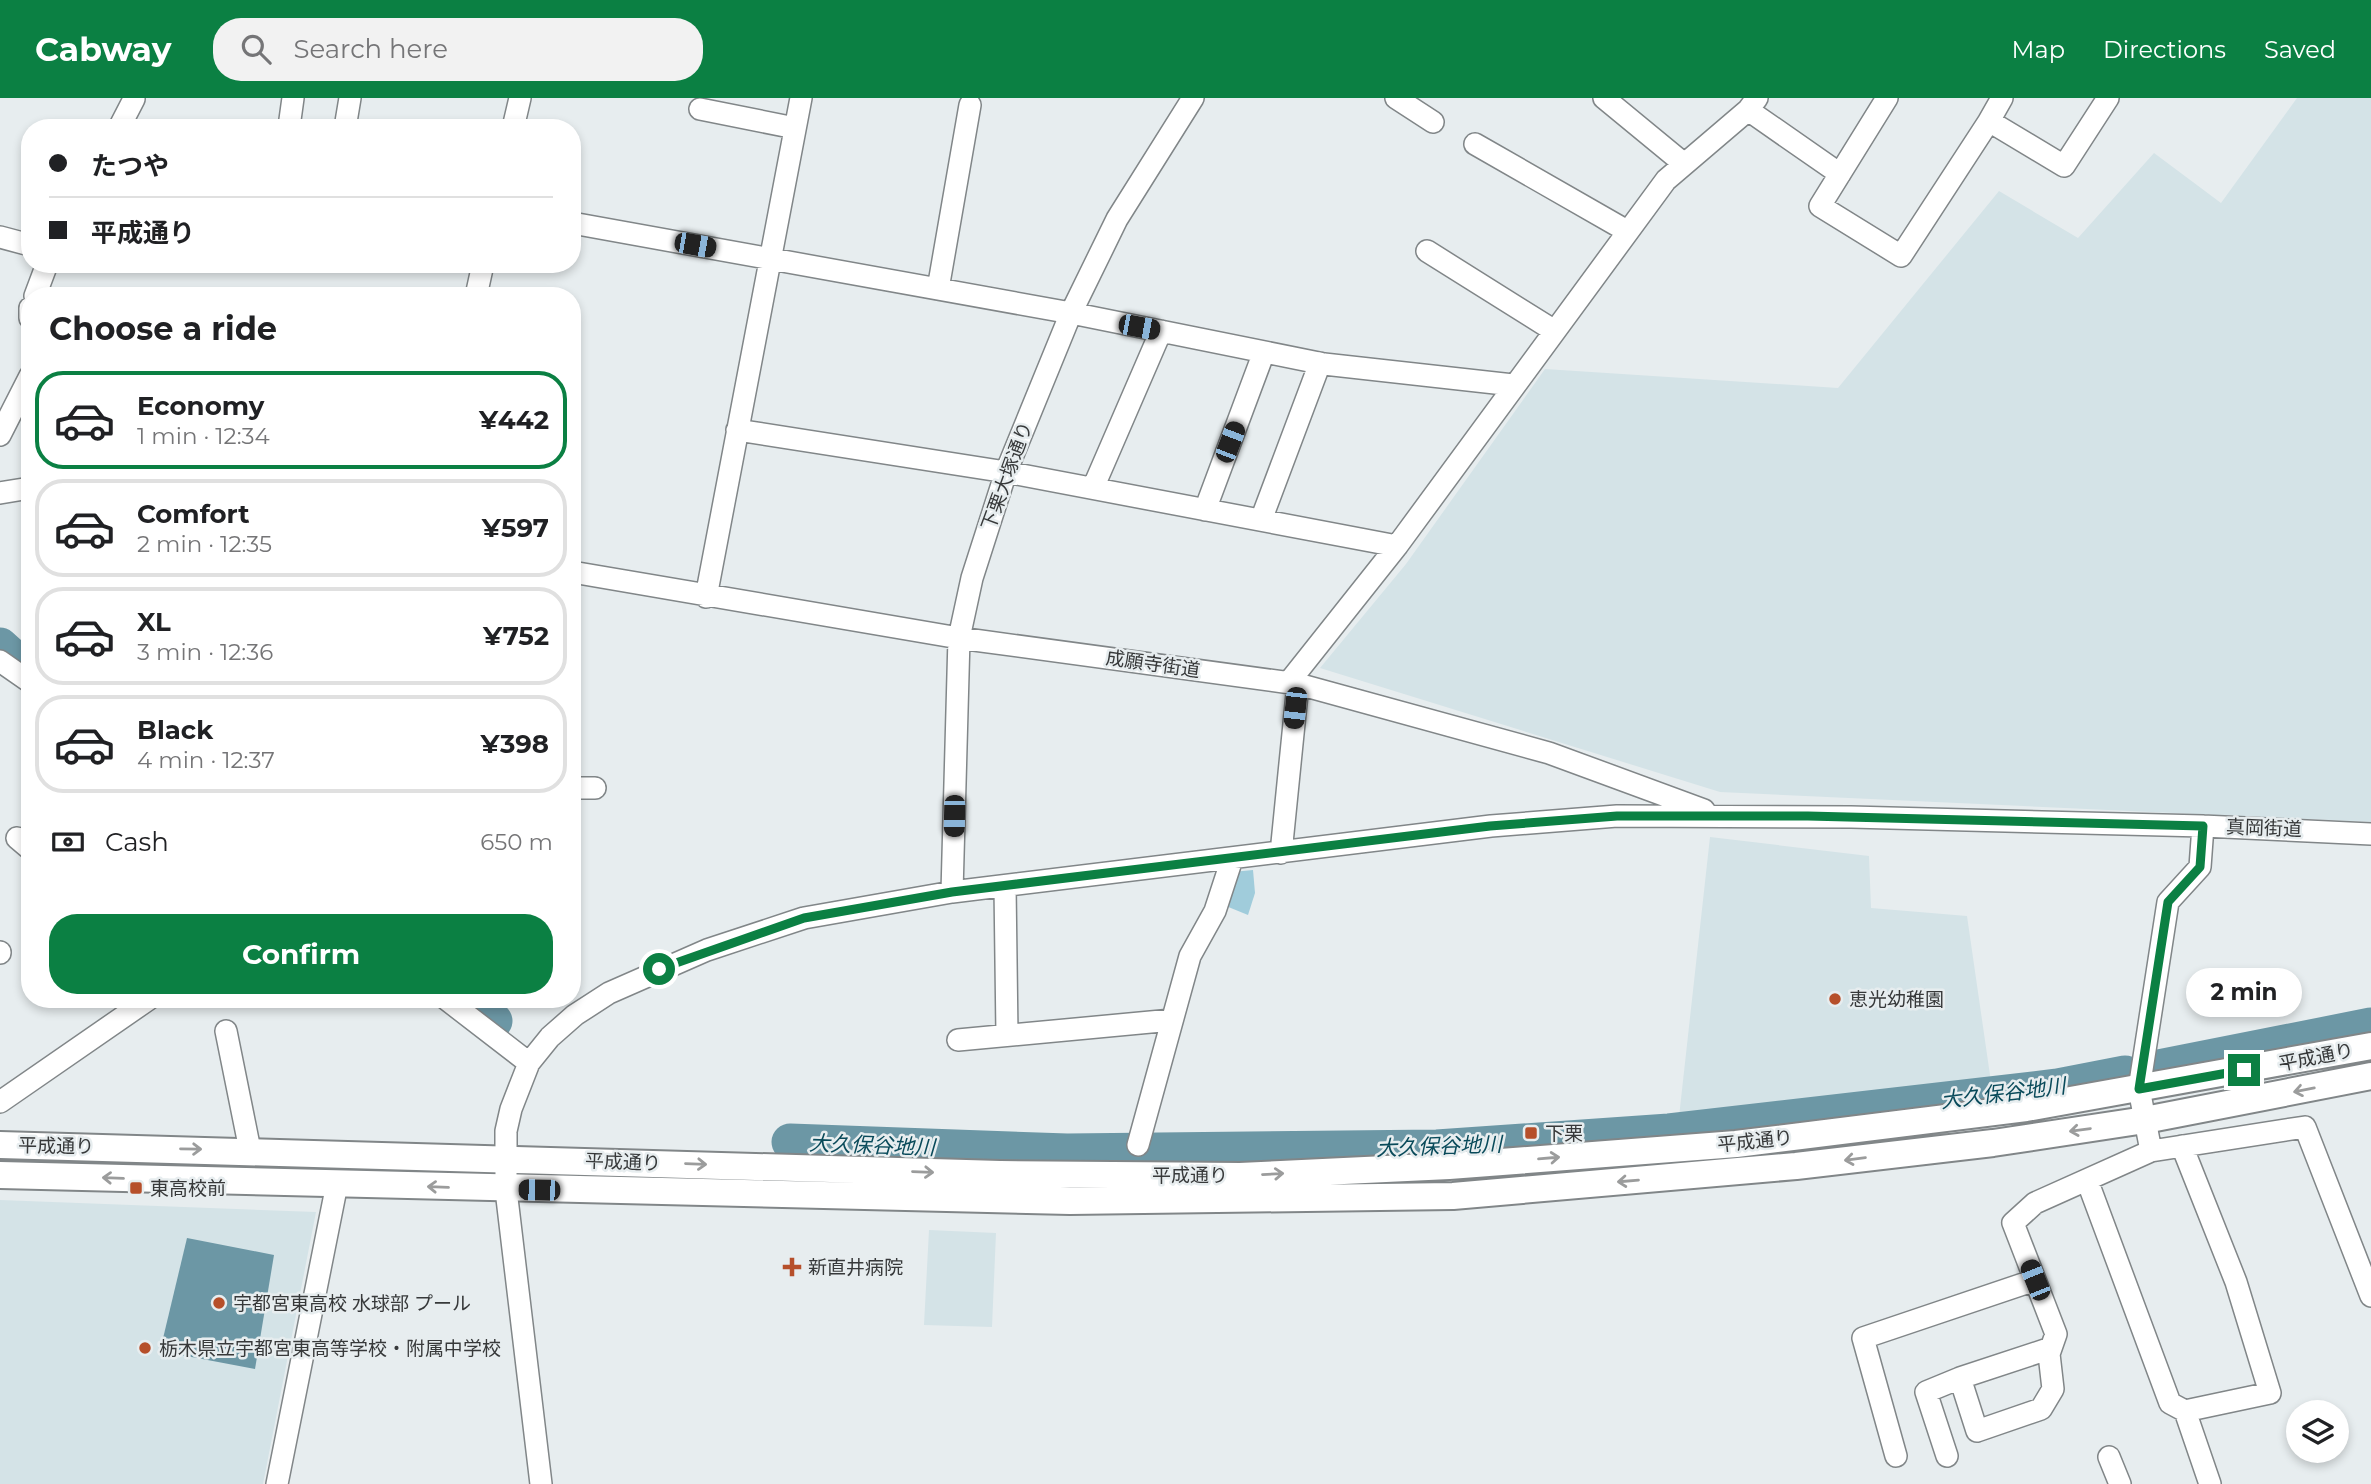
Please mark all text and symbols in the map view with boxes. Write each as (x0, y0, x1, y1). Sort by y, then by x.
search box (213, 18, 703, 81)
text: Cabway (35, 29, 171, 69)
icon: search (237, 30, 275, 68)
text: Search here (293, 33, 448, 65)
text: Map (2012, 35, 2065, 64)
text: Directions (2103, 35, 2226, 64)
text: Saved (2264, 35, 2336, 64)
text: たつや (91, 150, 169, 182)
text: 平成通り (91, 217, 195, 249)
car (673, 231, 718, 259)
text: Choose a ride (49, 309, 277, 348)
car (1117, 313, 1162, 341)
icon: car (53, 389, 116, 452)
text: Economy (137, 390, 264, 422)
text: ¥442 (479, 404, 549, 436)
street label: 下栗大塚通り (977, 418, 1037, 534)
car (1213, 419, 1248, 465)
text: 1 min · 12:34 (137, 422, 270, 450)
icon: car (53, 497, 116, 560)
text: Comfort (137, 498, 249, 530)
text: ¥597 (482, 512, 549, 544)
text: 2 min · 12:35 (137, 530, 272, 558)
icon: car (53, 605, 116, 668)
text: XL (137, 606, 171, 638)
text: ¥752 (483, 620, 549, 652)
text: 3 min · 12:36 (137, 638, 273, 666)
street label: 成願寺街道 (1104, 646, 1202, 682)
car (1283, 686, 1308, 730)
icon: car (53, 713, 116, 776)
text: Black (137, 714, 213, 746)
text: ¥398 (480, 728, 549, 760)
text: 4 min · 12:37 (137, 746, 275, 774)
car (944, 795, 965, 837)
street label: 真岡街道 (2226, 815, 2302, 841)
icon: cash (49, 823, 87, 861)
text: Cash (105, 826, 169, 858)
text: 650 m (480, 828, 553, 856)
button: Confirm (49, 914, 553, 994)
route start (643, 953, 675, 985)
callout: 2 min (2186, 968, 2302, 1018)
text: 2 min (2210, 978, 2278, 1006)
place label: 恵光幼稚園 (1849, 988, 1944, 1011)
marker: 恵光幼稚園 (1827, 991, 1843, 1007)
street label: 平成通り (2276, 1038, 2356, 1076)
route end (2228, 1054, 2260, 1086)
water label: 大久保谷地川 (1939, 1073, 2069, 1113)
one-way arrow (2293, 1083, 2316, 1097)
place label: 下栗 (1545, 1122, 1583, 1145)
one-way arrow (2070, 1124, 2092, 1137)
marker: 下栗 (1523, 1125, 1539, 1141)
street label: 平成通り (1716, 1126, 1794, 1156)
water label: 大久保谷地川 (809, 1130, 937, 1160)
water label: 大久保谷地川 (1376, 1131, 1504, 1161)
street label: 平成通り (18, 1134, 94, 1158)
one-way arrow (179, 1142, 202, 1156)
street label: 平成通り (585, 1149, 661, 1175)
one-way arrow (1537, 1151, 1560, 1164)
one-way arrow (1844, 1152, 1867, 1165)
one-way arrow (684, 1158, 707, 1171)
street label: 平成通り (1152, 1164, 1228, 1187)
one-way arrow (911, 1165, 934, 1178)
one-way arrow (1261, 1168, 1284, 1181)
one-way arrow (102, 1172, 125, 1185)
one-way arrow (1618, 1175, 1640, 1188)
place label: 東高校前 (150, 1177, 226, 1200)
car (518, 1179, 561, 1201)
marker: 東高校前 (128, 1180, 144, 1196)
one-way arrow (427, 1181, 450, 1194)
place label: 新直井病院 (808, 1256, 903, 1279)
marker: 新直井病院 (782, 1257, 802, 1277)
car (2018, 1257, 2053, 1303)
place label: 宇都宮東高校 水球部 プール (233, 1292, 471, 1315)
marker: 宇都宮東高校 水球部 プール (211, 1295, 227, 1311)
place label: 栃木県立宇都宮東高等学校・附属中学校 (159, 1337, 501, 1360)
marker: 栃木県立宇都宮東高等学校・附属中学校 (137, 1340, 153, 1356)
map controls (2286, 1400, 2349, 1463)
button: layers (2286, 1400, 2349, 1463)

